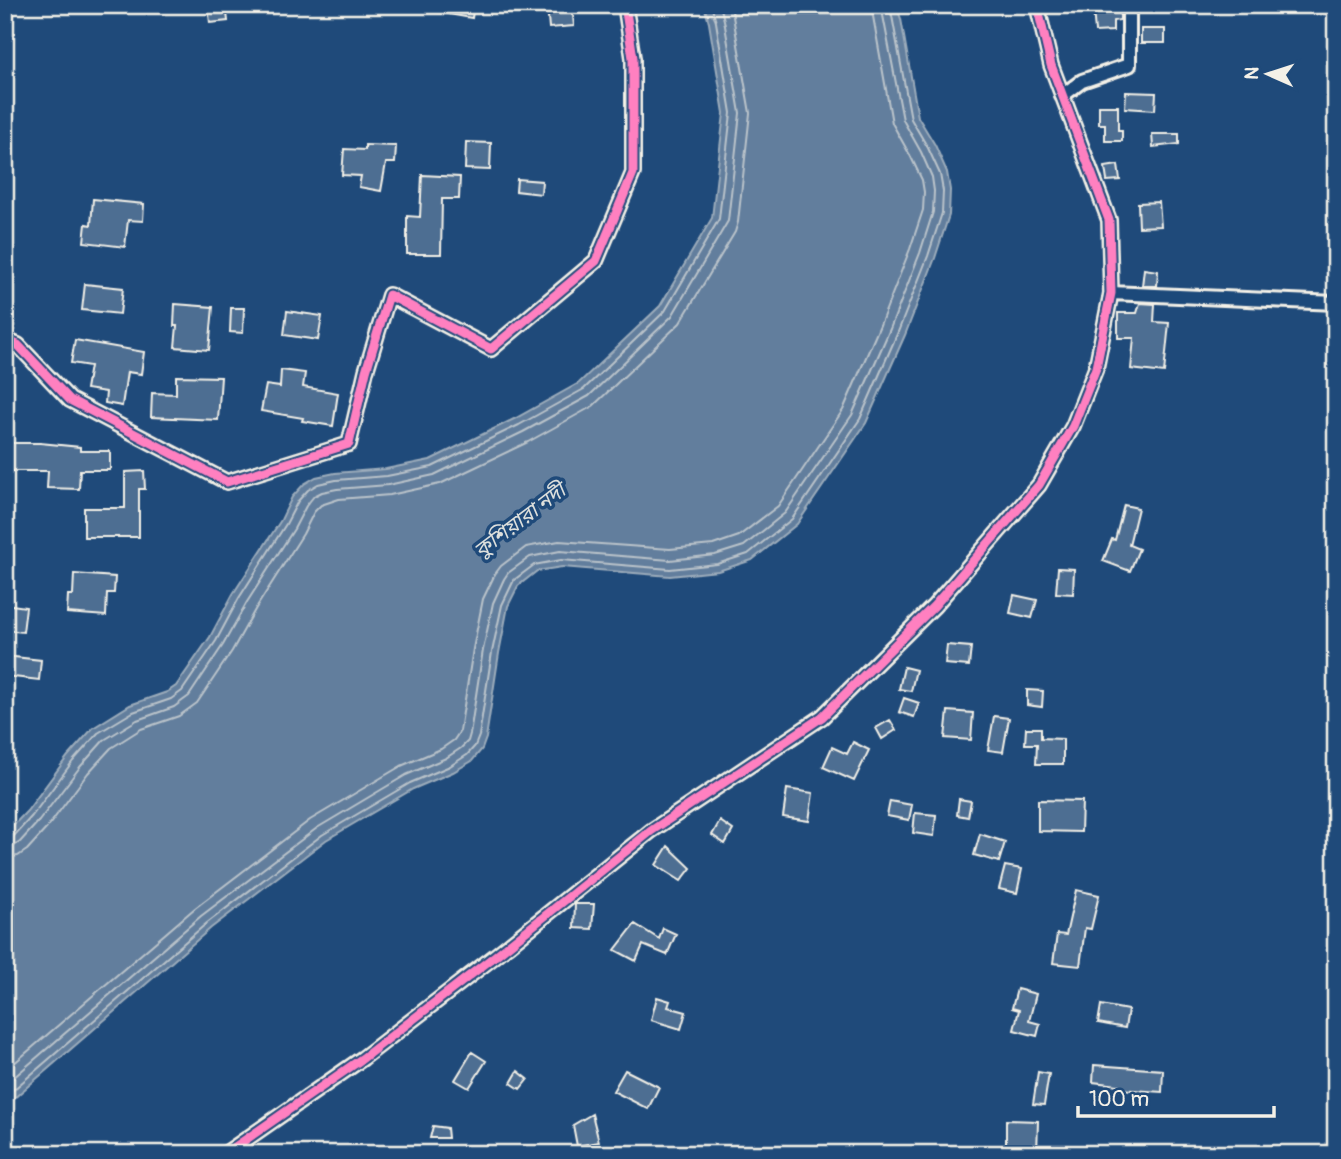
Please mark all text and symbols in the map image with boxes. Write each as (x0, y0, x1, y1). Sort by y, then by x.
north arrow (1232, 38, 1302, 108)
text: N (1240, 66, 1264, 80)
water label: কুশিয়ারা নদী (469, 475, 575, 564)
scale bar (1078, 1075, 1274, 1119)
text: 100 m (1089, 1086, 1149, 1113)

